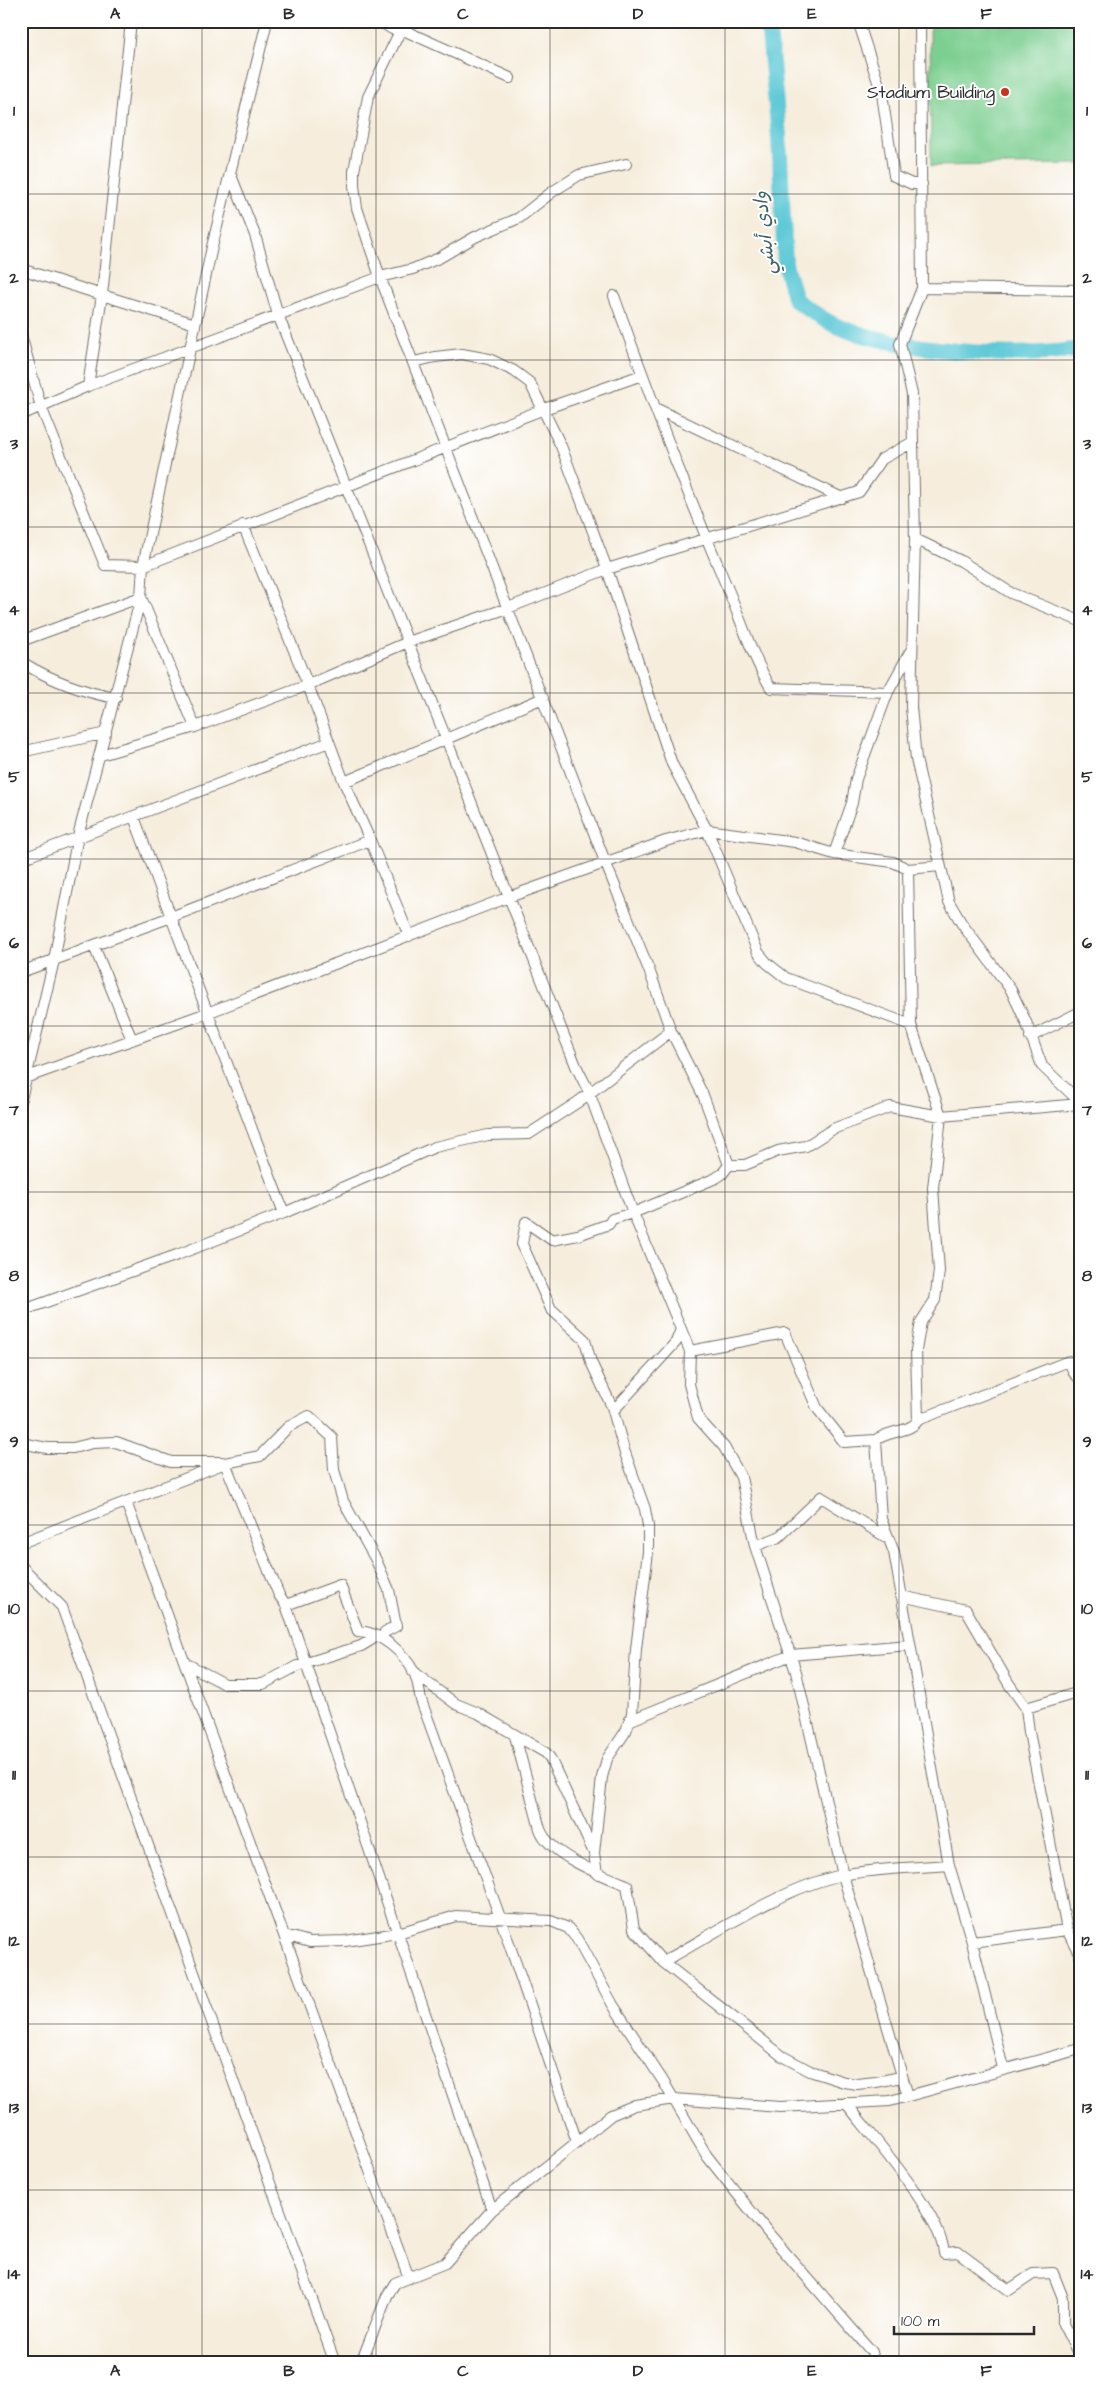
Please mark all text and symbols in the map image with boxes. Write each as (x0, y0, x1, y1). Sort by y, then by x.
text: A (110, 3, 121, 25)
text: B (283, 3, 295, 25)
text: C (457, 3, 469, 25)
text: D (633, 3, 644, 25)
text: E (807, 3, 817, 25)
text: F (980, 3, 992, 25)
place label: Stadium Building (867, 80, 995, 106)
marker: Stadium Building (999, 86, 1011, 98)
text: 1 (13, 100, 16, 122)
text: 1 (1086, 100, 1089, 122)
water label: وادي أبشي (747, 190, 785, 276)
text: 2 (8, 267, 19, 289)
text: 2 (1081, 267, 1092, 289)
text: 3 (9, 433, 19, 455)
text: 3 (1082, 433, 1092, 455)
text: 4 (9, 599, 20, 621)
text: 4 (1082, 599, 1093, 621)
text: 5 (8, 766, 20, 788)
text: 5 (1081, 766, 1093, 788)
text: 6 (9, 932, 19, 954)
text: 6 (1082, 932, 1092, 954)
text: 7 (8, 1099, 19, 1121)
text: 7 (1081, 1099, 1092, 1121)
text: 8 (9, 1265, 20, 1287)
text: 8 (1082, 1265, 1093, 1287)
text: 9 (9, 1431, 19, 1453)
text: 9 (1082, 1431, 1092, 1453)
text: 10 (8, 1598, 20, 1620)
text: 10 (1081, 1598, 1093, 1620)
text: 11 (12, 1764, 17, 1786)
text: 11 (1085, 1764, 1090, 1786)
text: 12 (8, 1930, 20, 1952)
text: 12 (1081, 1930, 1093, 1952)
text: 13 (9, 2097, 20, 2119)
text: 13 (1082, 2097, 1093, 2119)
text: 14 (8, 2263, 21, 2285)
text: 14 (1081, 2263, 1094, 2285)
scale bar (894, 2304, 1034, 2336)
text: 100 m (901, 2311, 940, 2332)
text: A (110, 2360, 121, 2382)
text: B (283, 2360, 295, 2382)
text: C (457, 2360, 469, 2382)
text: D (633, 2360, 644, 2382)
text: E (807, 2360, 817, 2382)
text: F (980, 2360, 992, 2382)

